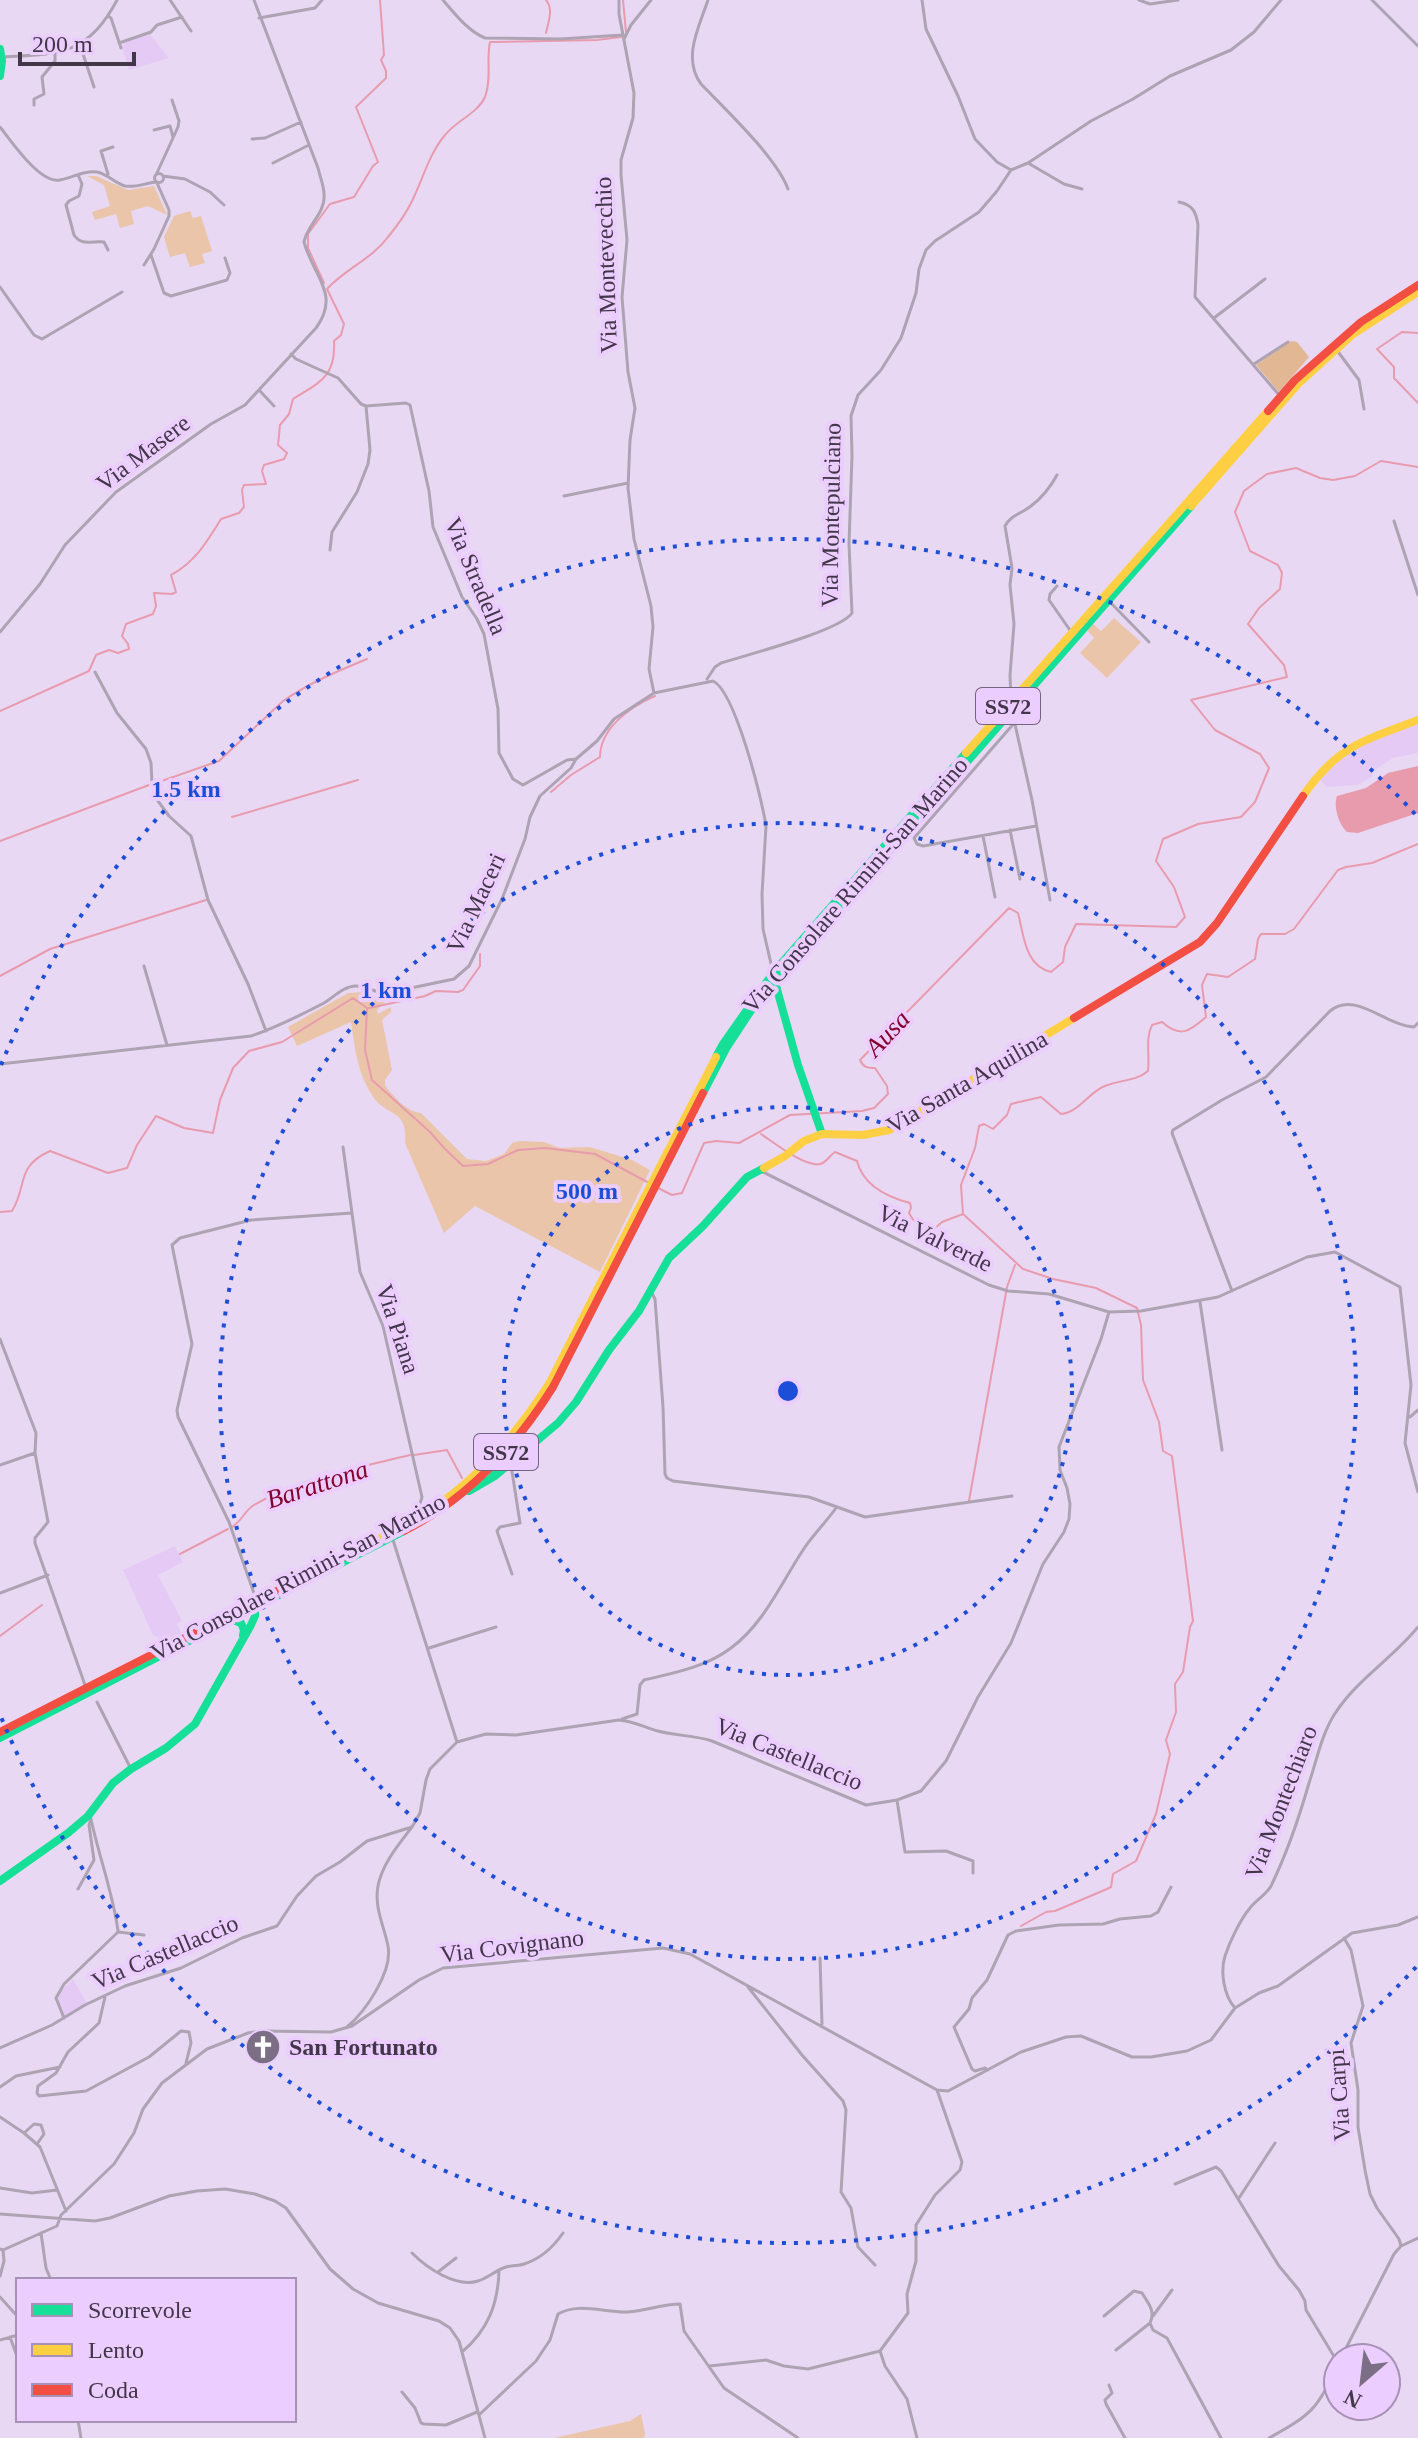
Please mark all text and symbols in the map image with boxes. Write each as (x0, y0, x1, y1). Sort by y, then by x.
scale bar (20, 16, 134, 66)
text: 200 m (32, 31, 93, 57)
street label: Via Montevecchio (590, 176, 622, 354)
street label: Via Masere (91, 410, 195, 496)
street label: Via Montepulciano (816, 423, 846, 607)
street label: Via Stradella (440, 514, 512, 639)
road number: SS72 (976, 688, 1040, 724)
street label: Via Consolare Rimini-San Marino (737, 752, 973, 1018)
text: 1.5 km (151, 776, 221, 802)
street label: Via Maceri (442, 849, 511, 957)
text: 1 km (360, 977, 412, 1003)
water label: Ausa (858, 1004, 916, 1064)
street label: Via Santa Aquilina (882, 1025, 1052, 1139)
text: 500 m (556, 1178, 618, 1204)
street label: Via Valverde (874, 1199, 996, 1277)
street label: Via Piana (371, 1281, 425, 1377)
centre of rings (774, 1377, 802, 1405)
road number: SS72 (474, 1434, 538, 1470)
water label: Barattona (263, 1454, 372, 1515)
street label: Via Consolare Rimini-San Marino (146, 1488, 450, 1666)
street label: Via Castellaccio (712, 1713, 866, 1795)
street label: Via Montechiaro (1240, 1722, 1322, 1882)
street label: Via Castellaccio (88, 1909, 242, 1995)
street label: Via Covignano (439, 1924, 585, 1968)
church icon: San Fortunato (244, 2028, 282, 2066)
place label: San Fortunato (289, 2034, 438, 2060)
street label: Via Carpi (1323, 2048, 1355, 2142)
legend (16, 2278, 296, 2422)
text: Scorrevole (88, 2297, 192, 2323)
text: Lento (88, 2337, 144, 2363)
north arrow (1322, 2342, 1402, 2422)
text: Coda (88, 2377, 139, 2403)
text: N (1340, 2384, 1366, 2414)

